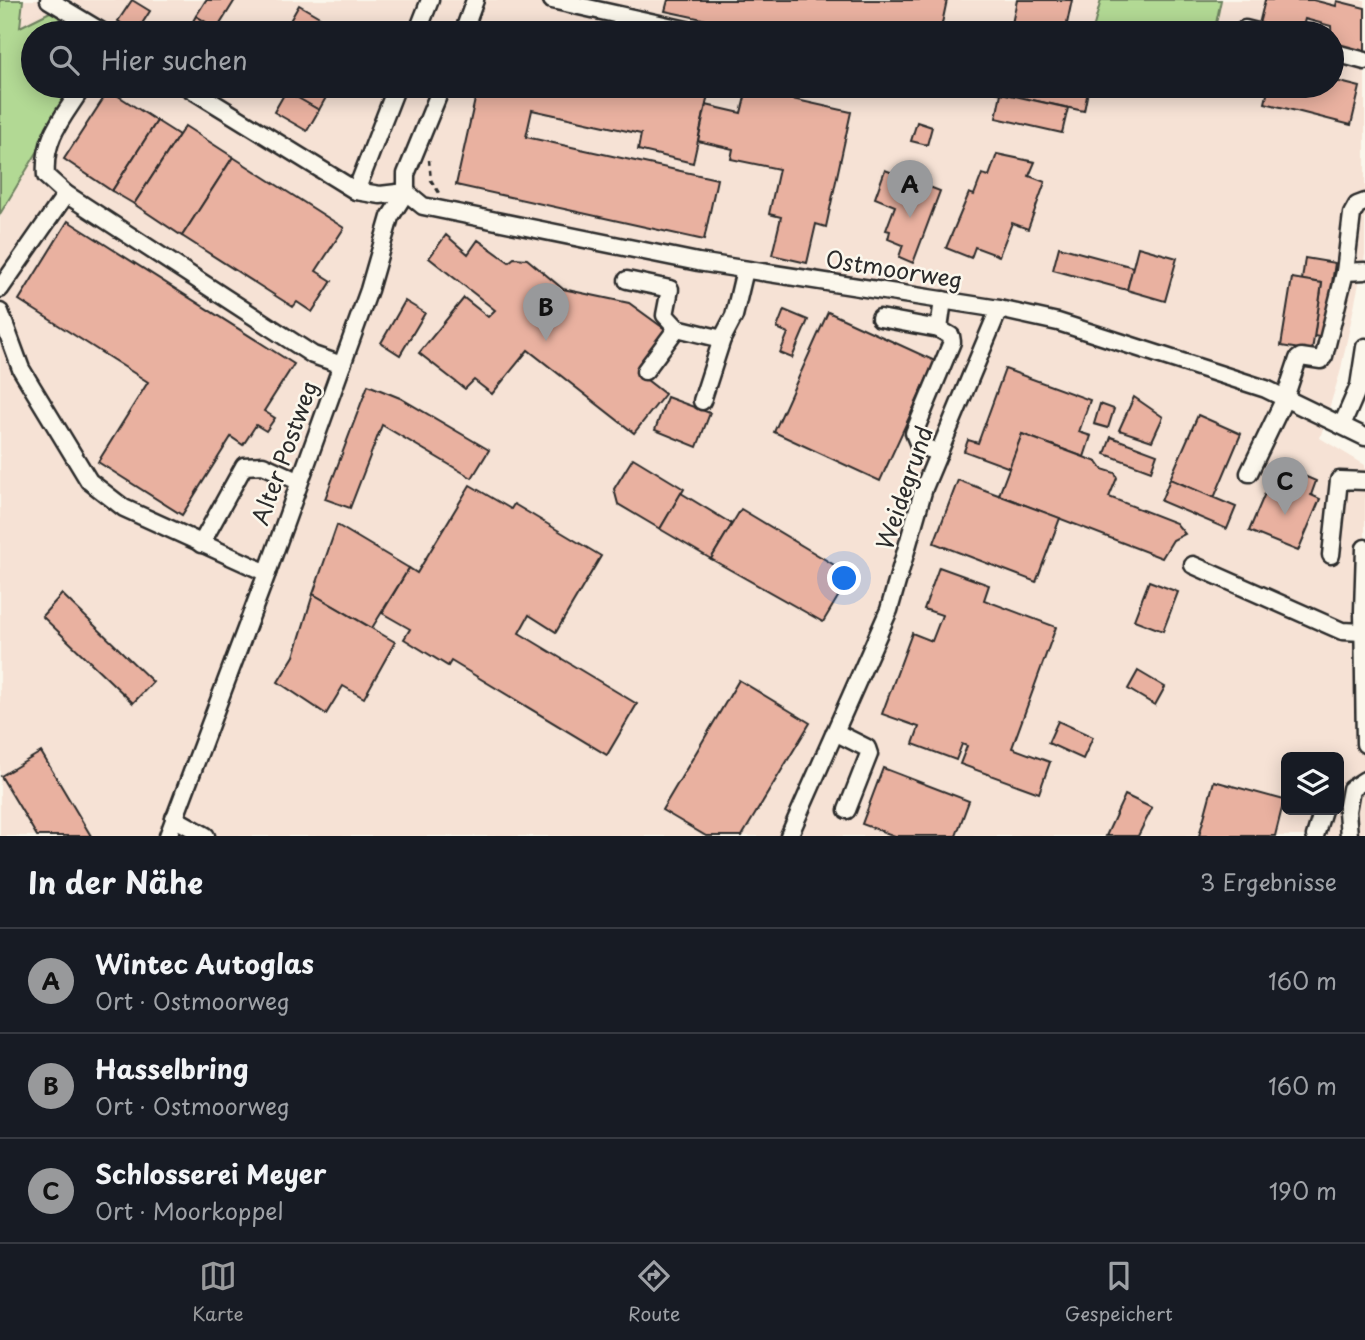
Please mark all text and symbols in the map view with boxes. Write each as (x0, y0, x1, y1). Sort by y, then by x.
search box (21, 21, 1344, 98)
text: Hier suchen (101, 40, 248, 79)
icon: search (45, 41, 83, 79)
pin: A (887, 160, 933, 218)
street label: Ostmoorweg (823, 240, 965, 297)
pin: B (523, 283, 569, 341)
street label: Alter Postweg (241, 375, 326, 530)
street label: Weidegrund (866, 421, 941, 554)
pin: C (1262, 457, 1308, 515)
your location (827, 561, 861, 595)
map controls (1281, 752, 1344, 815)
button: layers (1281, 752, 1344, 815)
text: In der Nähe (28, 859, 203, 904)
text: 3 Ergebnisse (1200, 864, 1337, 899)
text: Wintec Autoglas (95, 944, 314, 983)
text: A (42, 963, 60, 998)
text: 160 m (1268, 963, 1337, 998)
text: Ort · Ostmoorweg (95, 983, 290, 1018)
text: Hasselbring (95, 1049, 249, 1088)
text: B (43, 1068, 59, 1103)
text: 160 m (1268, 1068, 1337, 1103)
text: Ort · Ostmoorweg (95, 1088, 290, 1123)
text: Schlosserei Meyer (95, 1154, 326, 1193)
text: C (42, 1173, 60, 1208)
text: 190 m (1269, 1173, 1337, 1208)
text: Ort · Moorkoppel (95, 1193, 284, 1228)
tab: Karte (192, 1257, 244, 1327)
tab: Route (628, 1257, 680, 1327)
tab: Gespeichert (1065, 1257, 1173, 1327)

